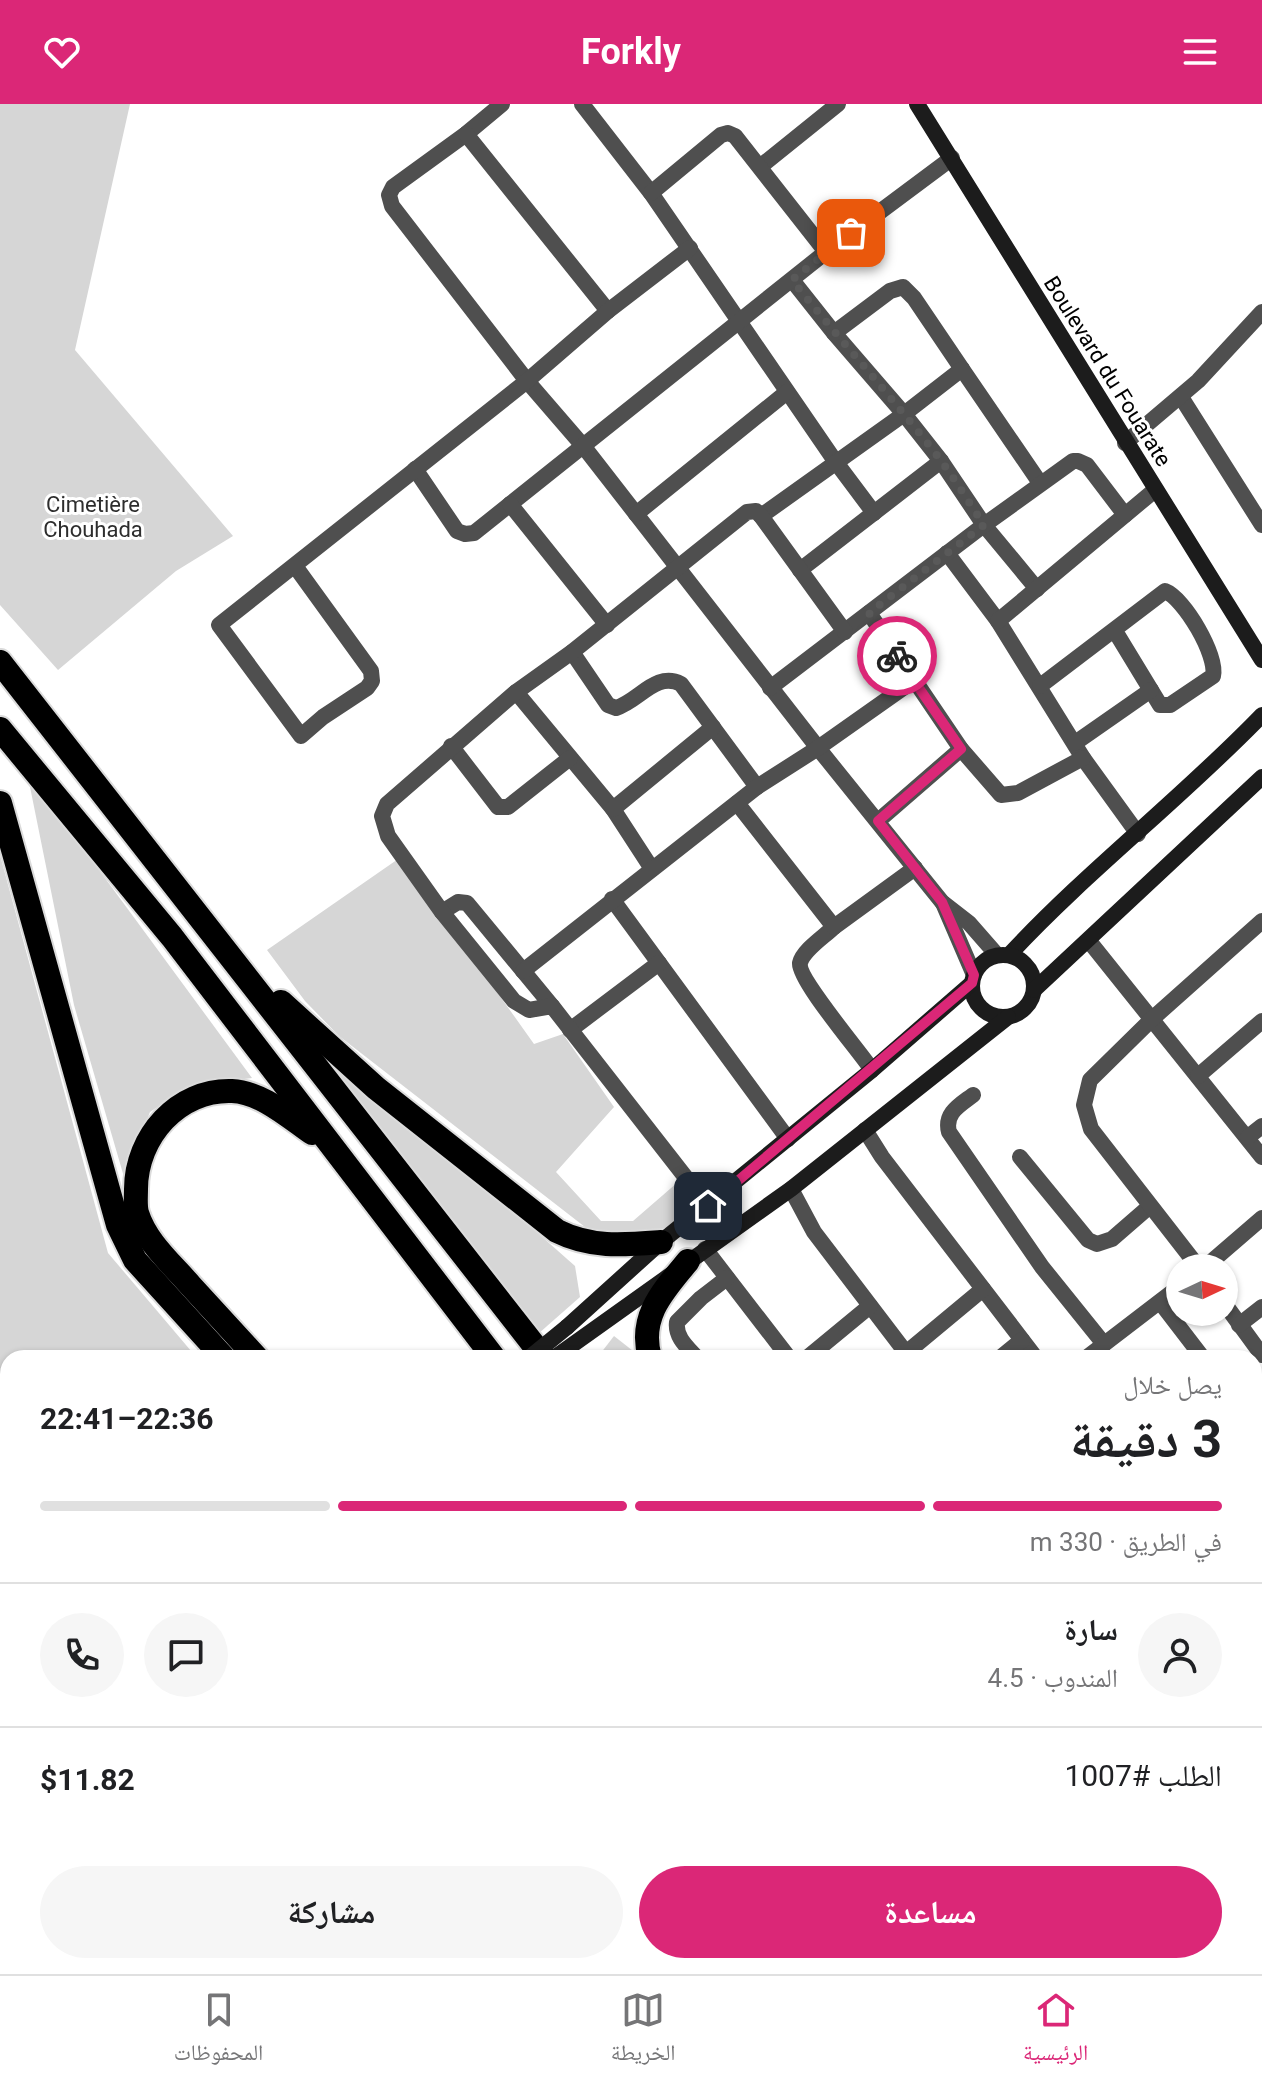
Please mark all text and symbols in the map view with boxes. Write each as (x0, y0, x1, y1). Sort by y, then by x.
icon: heart (40, 30, 84, 74)
icon: menu (1178, 30, 1222, 74)
text: Forkly (581, 31, 681, 73)
pin (817, 199, 885, 267)
icon: bag (829, 211, 873, 255)
street label: Boulevard du Fouarate (1039, 272, 1176, 471)
park label: Cimetière Chouhada (43, 492, 143, 542)
courier (857, 616, 937, 696)
icon: bike (875, 634, 919, 678)
pin (674, 1172, 742, 1240)
icon: home (686, 1184, 730, 1228)
north arrow (1166, 1254, 1238, 1326)
map controls (1166, 1254, 1238, 1326)
text: يصل خلال (1123, 1370, 1222, 1400)
text: 22:36–22:41 (40, 1401, 214, 1436)
text: 3 دقيقة (1070, 1409, 1222, 1470)
text: في الطريق · 330 m (1030, 1527, 1222, 1557)
text: سارة (1064, 1612, 1118, 1647)
button: phone (40, 1613, 124, 1697)
button: chat (144, 1613, 228, 1697)
button: person (1138, 1613, 1222, 1697)
text: المندوب · 4.5 (988, 1663, 1118, 1693)
text: الطلب #1007 (1064, 1758, 1222, 1793)
text: $11.82 (40, 1762, 135, 1797)
button: مشاركة (40, 1866, 623, 1958)
button: مساعدة (639, 1866, 1222, 1958)
tab: المحفوظات (174, 1988, 263, 2074)
tab: الخريطة (611, 1988, 676, 2074)
tab: الرئيسية (1023, 1988, 1088, 2074)

